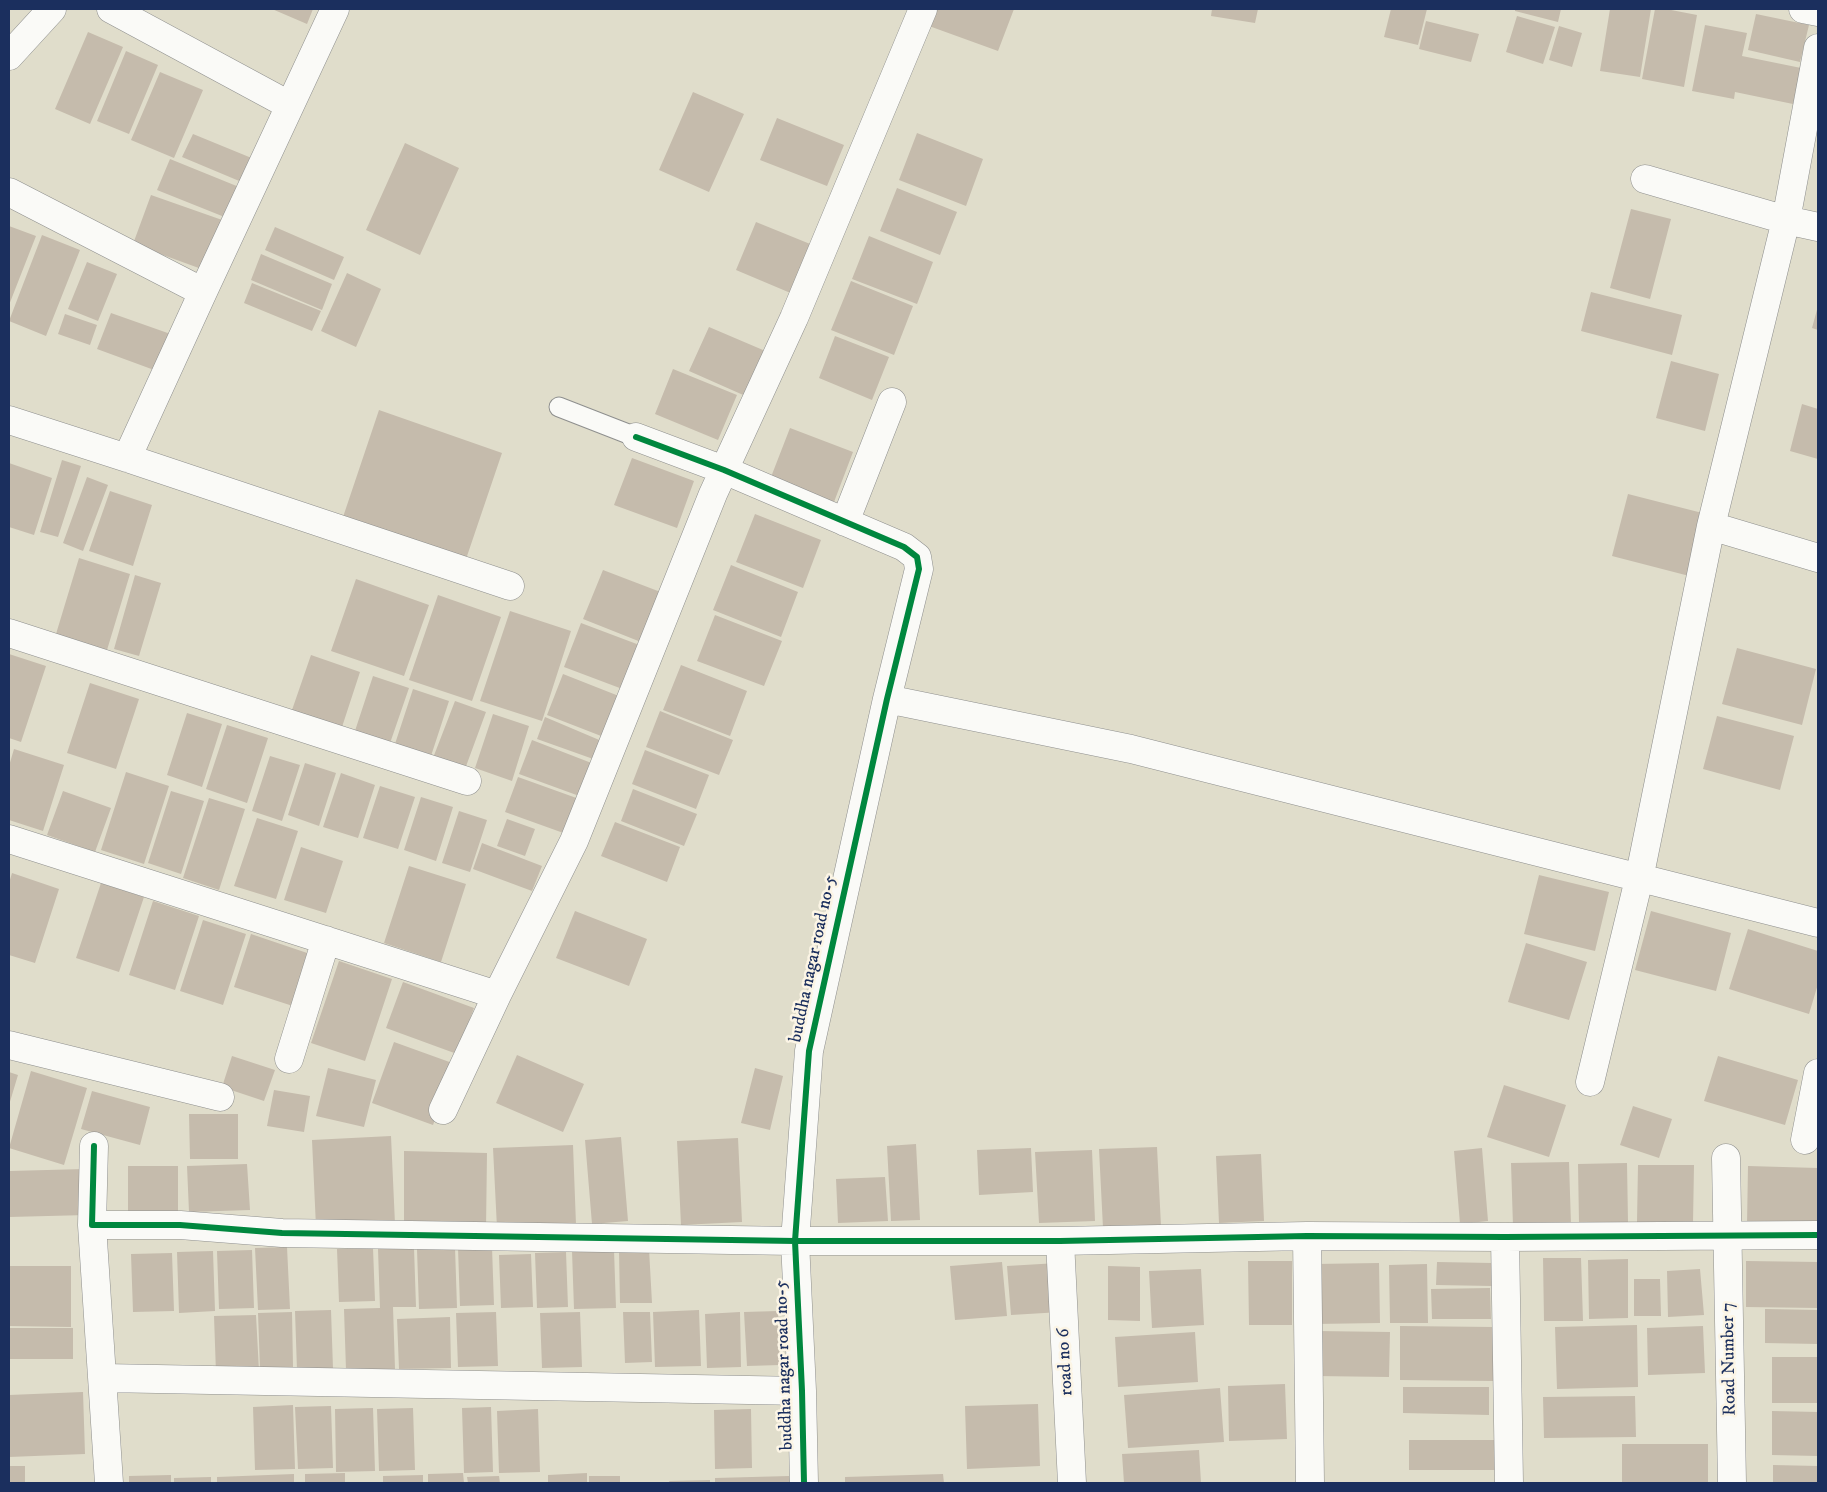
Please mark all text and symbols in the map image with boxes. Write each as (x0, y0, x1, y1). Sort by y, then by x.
street label: buddha nagar road no-5 (786, 873, 842, 1045)
street label: buddha nagar road no-5 (771, 1280, 799, 1450)
street label: Road Number 7 (1718, 1302, 1742, 1416)
street label: road no 6 (1053, 1328, 1079, 1396)

